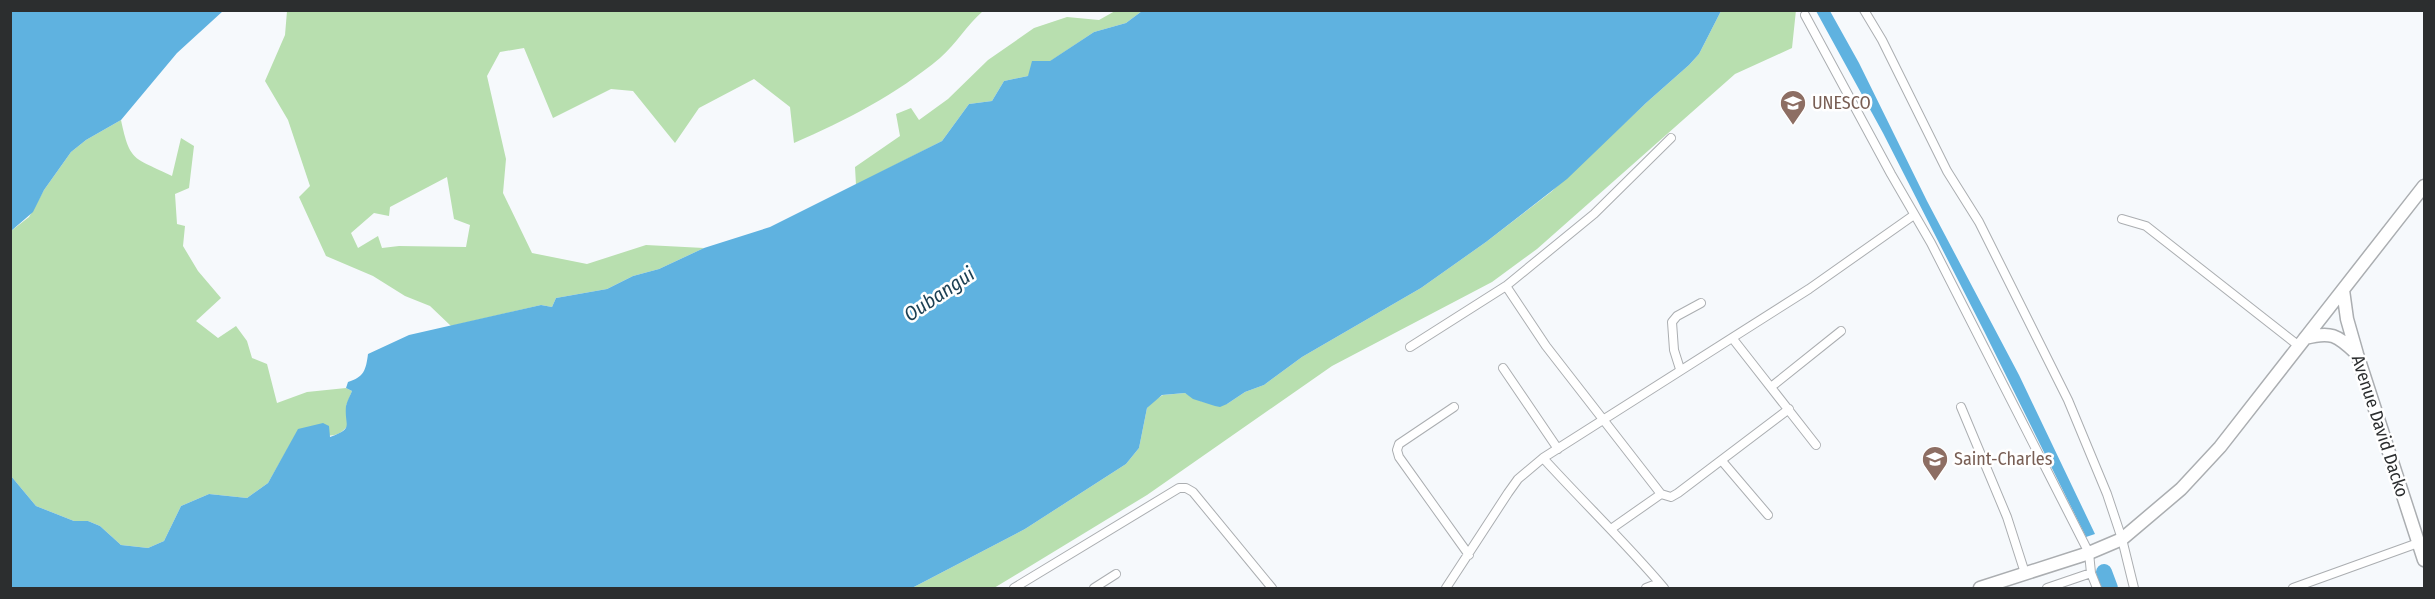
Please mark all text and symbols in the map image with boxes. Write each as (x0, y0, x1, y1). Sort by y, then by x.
school or university icon: UNESCO (1778, 88, 1808, 126)
place label: UNESCO (1812, 92, 1871, 114)
water label: Oubangui (899, 262, 979, 326)
street label: Avenue David Dacko (2347, 352, 2413, 500)
school or university icon: Saint-Charles (1920, 444, 1950, 482)
place label: Saint-Charles (1954, 448, 2053, 470)

